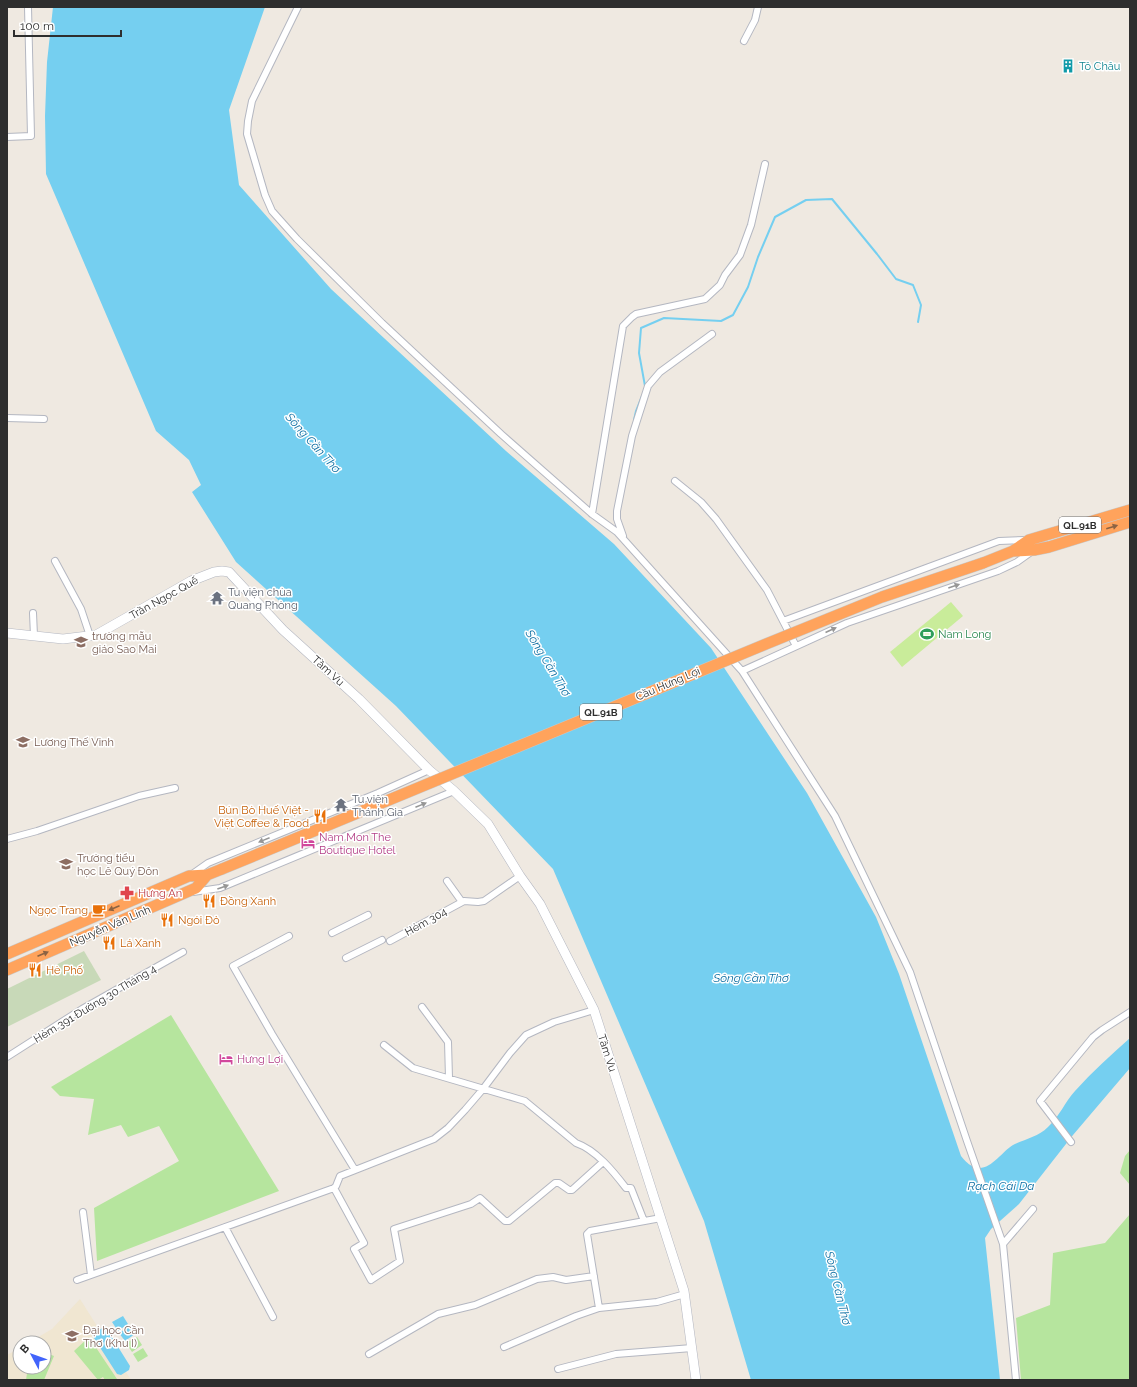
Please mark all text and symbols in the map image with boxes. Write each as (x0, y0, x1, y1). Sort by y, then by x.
scale bar (14, 12, 121, 38)
text: 100 m (20, 19, 54, 33)
building icon: Tô Châu (1060, 58, 1076, 74)
place label: Tô Châu (1079, 60, 1120, 73)
water label: Sông Cần Thơ (282, 409, 344, 476)
road number: QL.91B (1059, 517, 1101, 533)
one-way arrow (1106, 524, 1118, 530)
street label: Trần Ngọc Quế (127, 573, 201, 622)
one-way arrow (948, 583, 960, 589)
place label: Tu viện chùa Quang Phòng (228, 586, 298, 612)
temple icon: Tu viện chùa Quang Phòng (209, 590, 225, 606)
water label: Sông Cần Thơ (522, 626, 574, 699)
sports icon: Nam Long (919, 626, 935, 642)
one-way arrow (826, 627, 837, 633)
place label: Nam Long (938, 628, 991, 641)
place label: trường mẫu giáo Sao Mai (92, 630, 157, 656)
school or university icon: trường mẫu giáo Sao Mai (73, 634, 89, 650)
street label: Tầm Vu (309, 653, 347, 689)
street label: Cầu Hưng Lợi (634, 665, 702, 703)
road number: QL.91B (580, 704, 622, 720)
school or university icon: Lương Thế Vinh (15, 734, 31, 750)
place label: Lương Thế Vinh (34, 736, 114, 749)
place label: Tu viện Thánh Gia (352, 793, 403, 819)
temple icon: Tu viện Thánh Gia (333, 797, 349, 813)
one-way arrow (415, 801, 427, 808)
place label: Bún Bò Huế Việt - Việt Coffee & Food (214, 804, 309, 830)
restaurant icon: Bún Bò Huế Việt - Việt Coffee & Food (312, 808, 328, 824)
place label: Nam Mon The Boutique Hotel (319, 831, 396, 857)
hotel icon: Nam Mon The Boutique Hotel (300, 835, 316, 851)
one-way arrow (259, 837, 270, 843)
place label: Trường tiểu học Lê Quý Đôn (77, 852, 159, 878)
school or university icon: Trường tiểu học Lê Quý Đôn (58, 856, 74, 872)
one-way arrow (218, 883, 230, 889)
pharmacy icon: Hưng An (119, 885, 135, 901)
place label: Hưng An (138, 887, 182, 900)
restaurant icon: Đồng Xanh (201, 893, 217, 909)
place label: Đồng Xanh (220, 895, 276, 908)
cafe icon: Ngọc Trang (91, 902, 107, 918)
street label: Nguyễn Văn Linh (68, 903, 152, 949)
place label: Ngọc Trang (29, 904, 88, 917)
street label: Hẻm 304 (403, 905, 449, 939)
one-way arrow (108, 906, 120, 912)
restaurant icon: Ngói Đỏ (159, 912, 175, 928)
place label: Ngói Đỏ (178, 914, 220, 927)
restaurant icon: Lá Xanh (101, 935, 117, 951)
place label: Lá Xanh (120, 937, 161, 950)
one-way arrow (37, 951, 49, 957)
restaurant icon: Hè Phố (27, 962, 43, 978)
street label: Hẻm 391 Đường 30 Tháng 4 (31, 962, 159, 1046)
place label: Hè Phố (46, 964, 84, 977)
water label: Sông Cần Thơ (712, 971, 789, 985)
street label: Tầm Vu (595, 1033, 619, 1073)
hotel icon: Hưng Lợi (218, 1051, 234, 1067)
place label: Hưng Lợi (237, 1053, 283, 1066)
water label: Rạch Cái Da (968, 1179, 1034, 1193)
water label: Sông Cần Thơ (822, 1249, 854, 1327)
place label: Đại học Cần Thơ (Khu I) (83, 1324, 144, 1350)
school or university icon: Đại học Cần Thơ (Khu I) (64, 1328, 80, 1344)
north arrow (12, 1335, 52, 1375)
text: B (17, 1341, 33, 1356)

